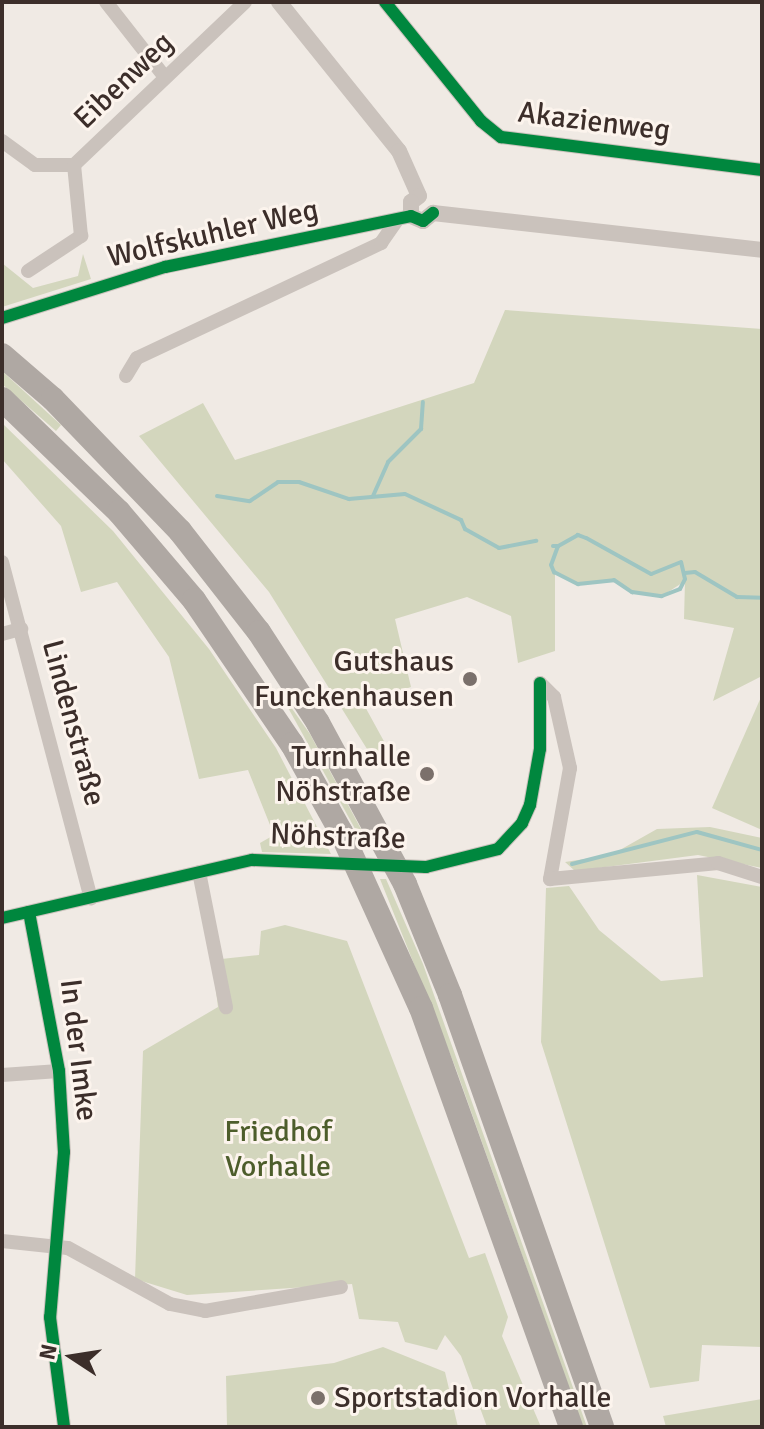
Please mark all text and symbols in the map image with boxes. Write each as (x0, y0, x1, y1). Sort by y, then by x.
street label: Eibenweg (67, 25, 181, 137)
street label: Akazienweg (516, 95, 672, 149)
street label: Wolfskuhler Weg (104, 192, 322, 276)
street label: Lindenstraße (34, 636, 112, 810)
place label: Gutshaus Funckenhausen (254, 644, 454, 714)
marker: Gutshaus Funckenhausen (461, 670, 479, 688)
place label: Turnhalle Nöhstraße (275, 739, 411, 810)
marker: Turnhalle Nöhstraße (418, 765, 436, 783)
street label: Nöhstraße (270, 817, 406, 857)
street label: In der Imke (51, 977, 105, 1123)
park label: Friedhof Vorhalle (224, 1114, 332, 1184)
north arrow (32, 1317, 112, 1397)
text: N (33, 1342, 63, 1362)
place label: Sportstadion Vorhalle (334, 1380, 611, 1416)
marker: Sportstadion Vorhalle (309, 1389, 327, 1407)

